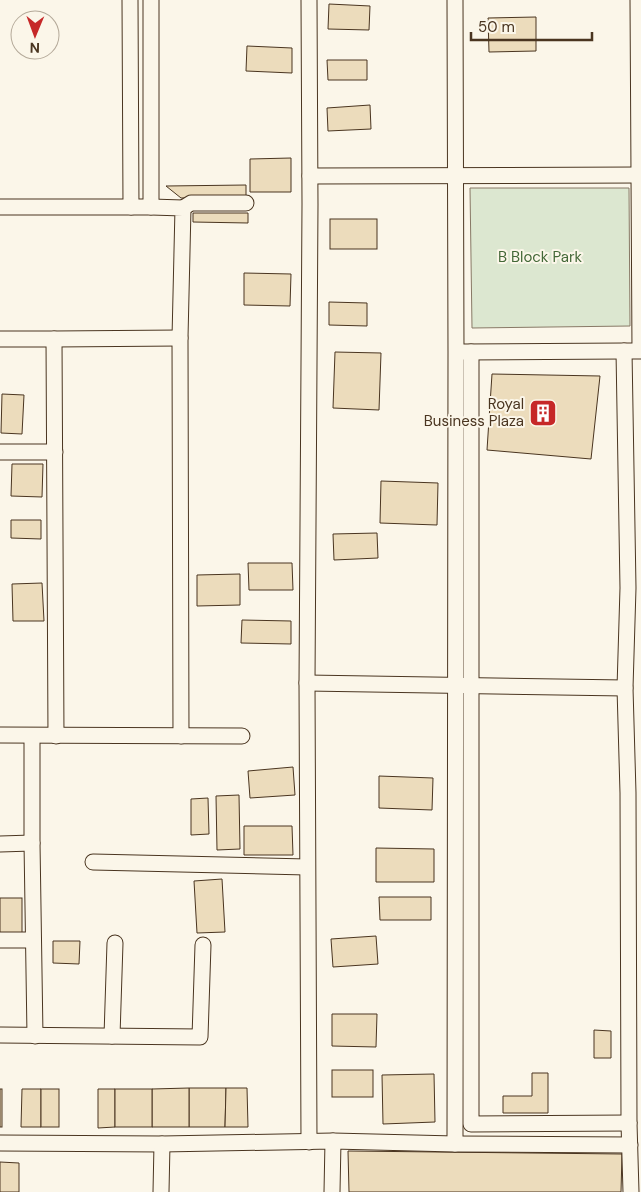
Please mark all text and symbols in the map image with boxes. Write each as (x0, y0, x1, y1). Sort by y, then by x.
north arrow (10, 10, 60, 60)
scale bar (471, 10, 592, 42)
text: 50 m (478, 17, 515, 37)
text: N (30, 39, 40, 57)
park label: B Block Park (498, 247, 582, 267)
place label: Royal Business Plaza (424, 394, 524, 431)
building icon: Royal Business Plaza (528, 398, 558, 428)

